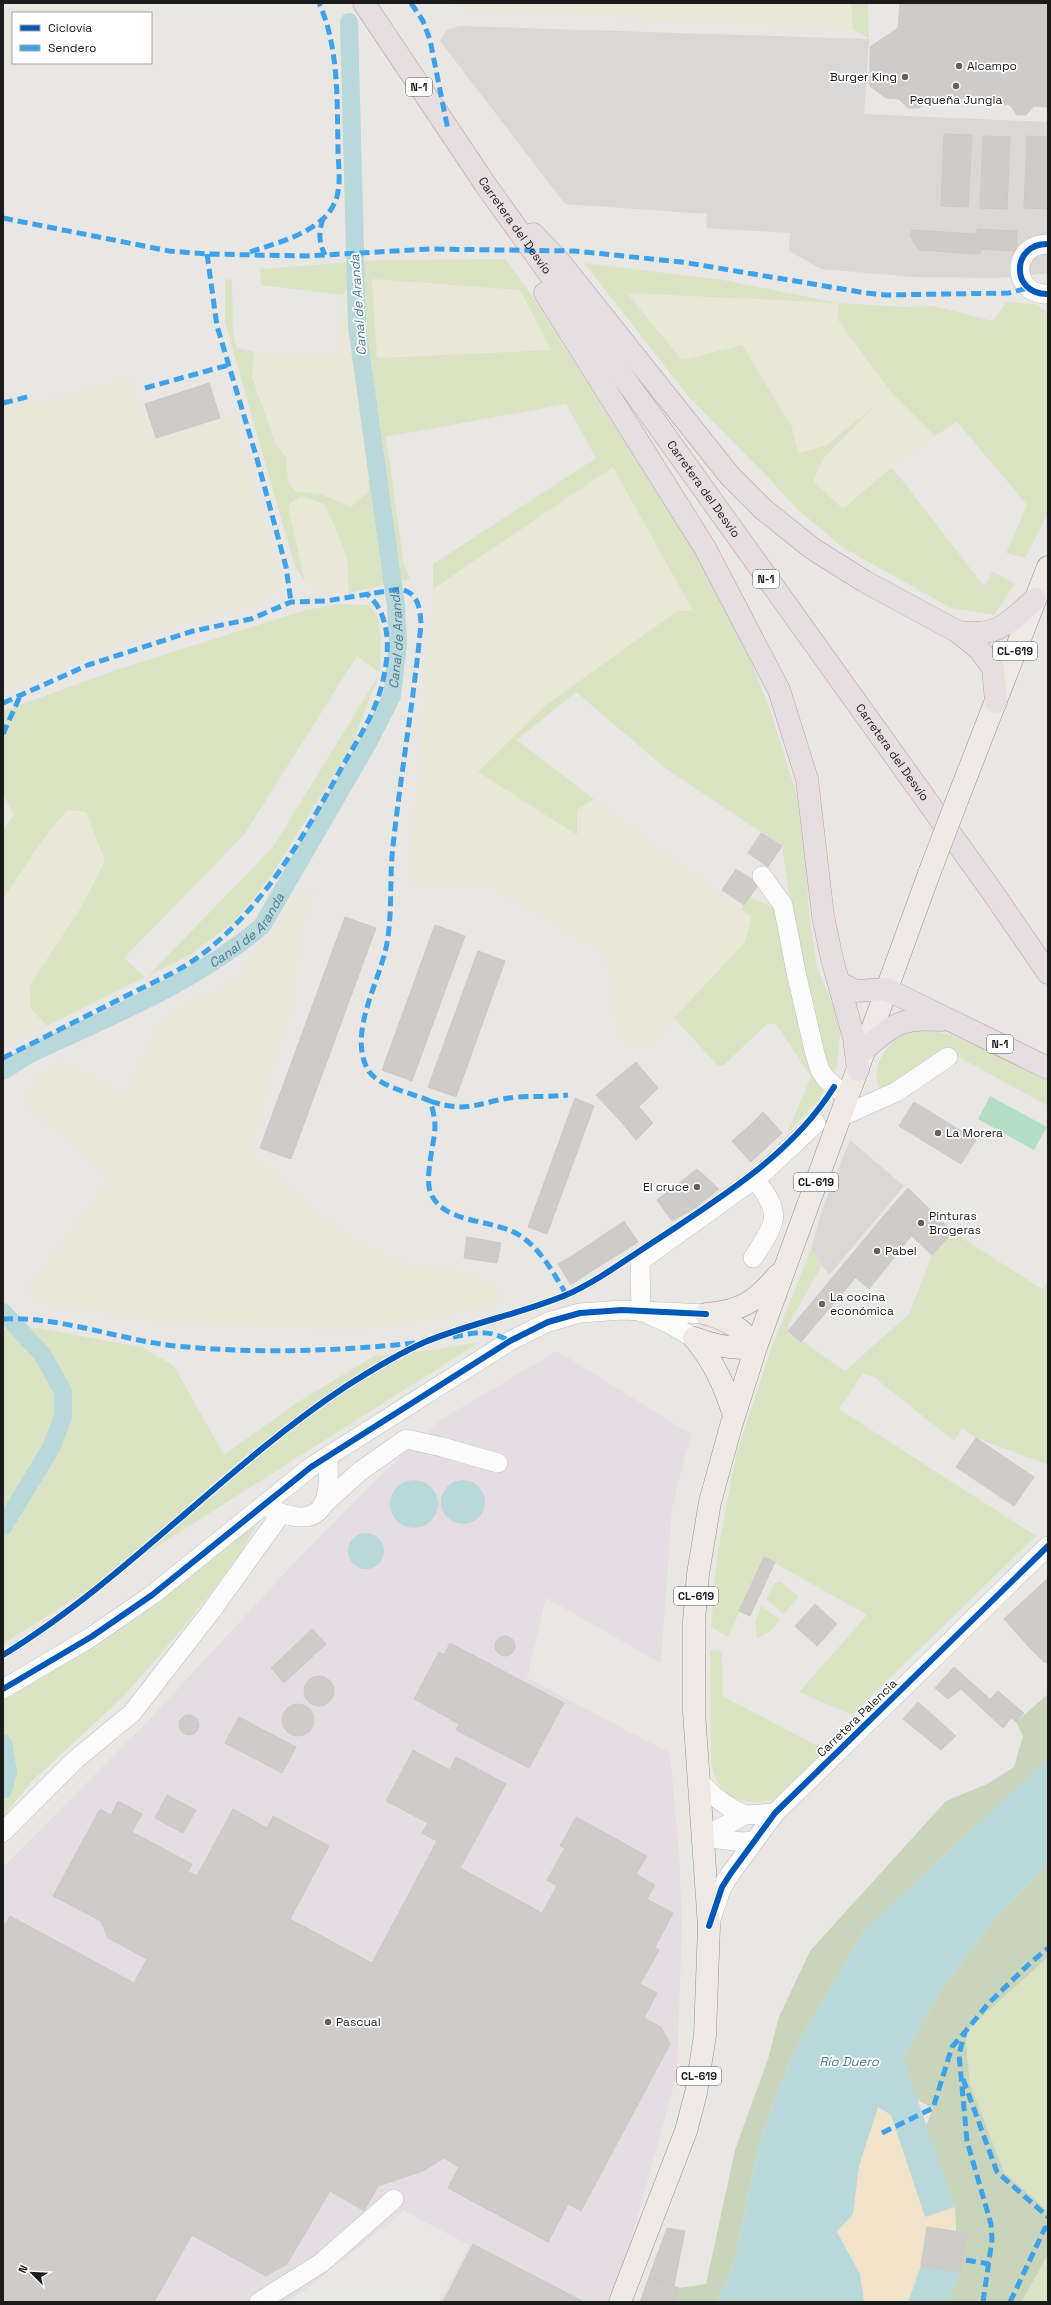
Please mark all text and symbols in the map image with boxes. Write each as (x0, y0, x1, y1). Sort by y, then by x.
legend (12, 12, 152, 64)
text: Ciclovía (48, 20, 92, 36)
text: Sendero (48, 40, 96, 56)
place label: Alcampo (967, 58, 1017, 74)
marker: Alcampo (954, 61, 964, 71)
place label: Burger King (830, 69, 897, 85)
marker: Burger King (900, 72, 910, 82)
road number: N-1 (406, 78, 432, 96)
marker: Pequeña Jungla (951, 81, 961, 91)
place label: Pequeña Jungla (910, 92, 1002, 108)
street label: Carretera del Desvío (475, 174, 555, 277)
water label: Canal de Aranda (346, 253, 370, 356)
street label: Carretera del Desvío (663, 437, 744, 541)
road number: N-1 (753, 570, 779, 588)
water label: Canal de Aranda (384, 586, 407, 690)
road number: CL-619 (993, 642, 1037, 660)
street label: Carretera del Desvío (852, 701, 933, 804)
water label: Canal de Aranda (205, 889, 288, 971)
road number: N-1 (987, 1035, 1013, 1053)
place label: La Morera (946, 1125, 1003, 1141)
marker: La Morera (933, 1128, 943, 1138)
road number: CL-619 (794, 1173, 838, 1191)
place label: El cruce (643, 1179, 689, 1195)
marker: El cruce (692, 1182, 702, 1192)
place label: Pinturas Brogeras (929, 1208, 981, 1238)
marker: Pinturas Brogeras (916, 1218, 926, 1228)
place label: Pabel (885, 1243, 917, 1259)
marker: Pabel (872, 1246, 882, 1256)
place label: La cocina económica (830, 1289, 894, 1319)
marker: La cocina económica (817, 1299, 827, 1309)
road number: CL-619 (674, 1587, 718, 1605)
street label: Carretera Palencia (814, 1676, 901, 1760)
place label: Pascual (336, 2014, 381, 2030)
marker: Pascual (323, 2017, 333, 2027)
water label: Río Duero (819, 2053, 880, 2070)
road number: CL-619 (677, 2067, 721, 2085)
north arrow (12, 2253, 52, 2293)
text: N (15, 2263, 31, 2275)

